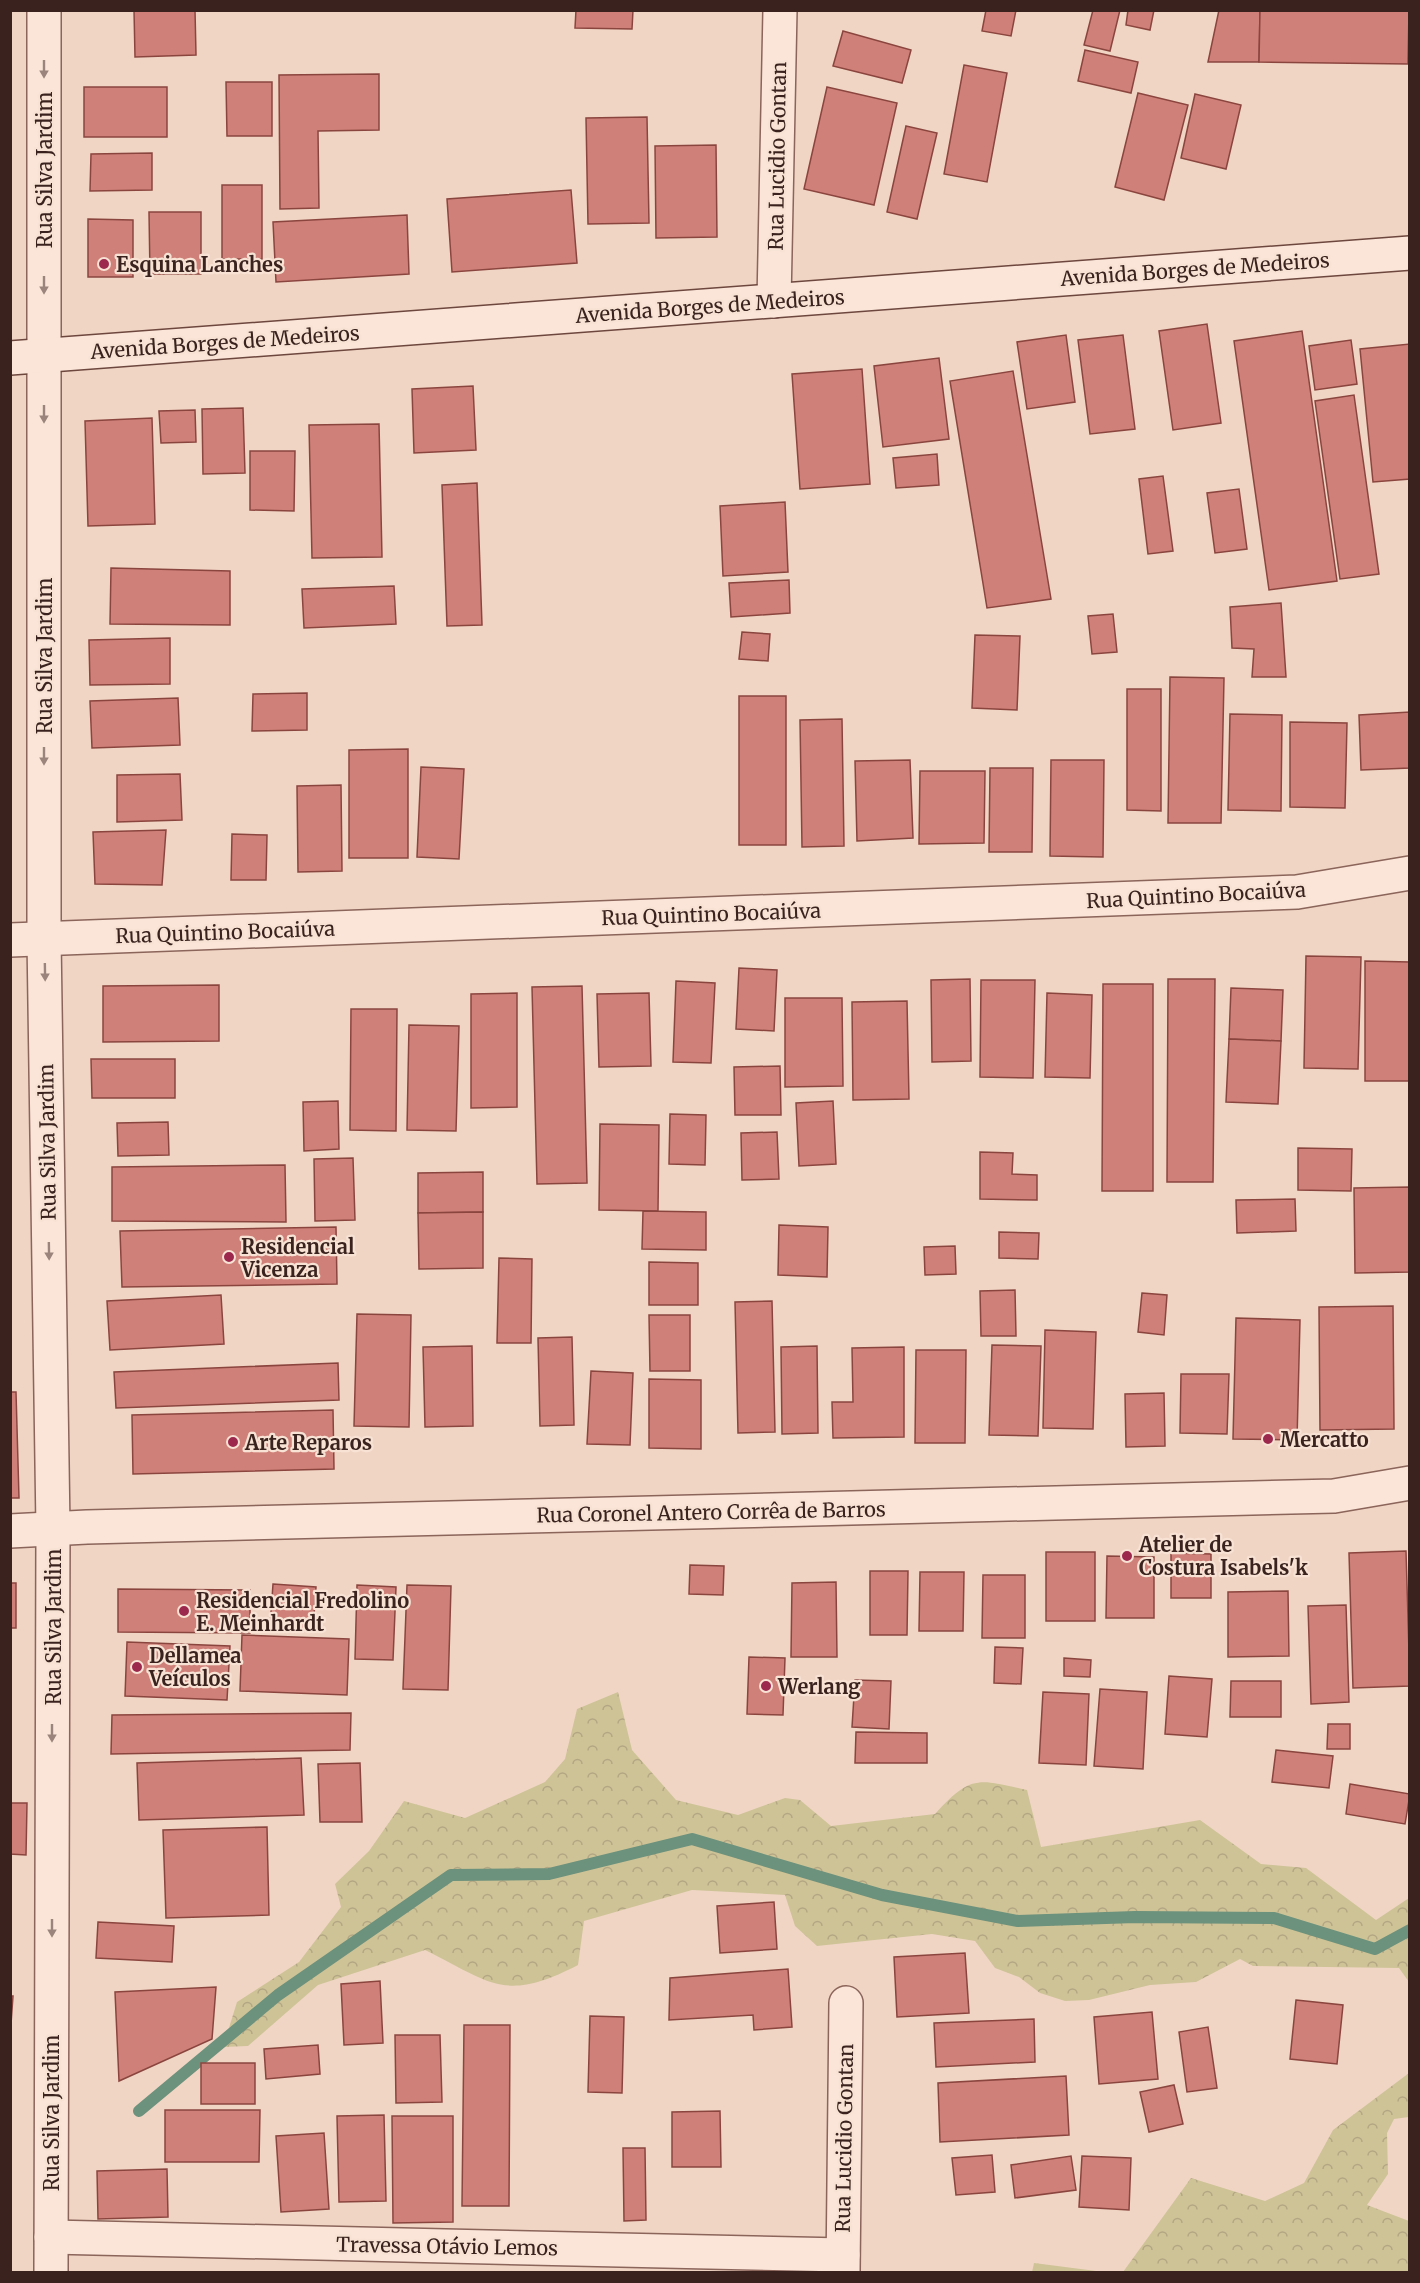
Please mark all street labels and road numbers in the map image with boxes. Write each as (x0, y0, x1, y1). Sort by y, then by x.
street label: Rua Lucidio Gontan (763, 61, 791, 251)
street label: Rua Silva Jardim (32, 92, 57, 248)
street label: Avenida Borges de Medeiros (1059, 247, 1330, 291)
street label: Avenida Borges de Medeiros (574, 284, 845, 328)
street label: Avenida Borges de Medeiros (89, 320, 360, 364)
street label: Rua Silva Jardim (32, 578, 57, 734)
street label: Rua Quintino Bocaiúva (1086, 877, 1307, 913)
street label: Rua Quintino Bocaiúva (601, 898, 822, 930)
street label: Rua Quintino Bocaiúva (115, 916, 336, 948)
street label: Rua Silva Jardim (33, 1063, 61, 1221)
street label: Rua Coronel Antero Corrêa de Barros (536, 1496, 886, 1528)
street label: Rua Silva Jardim (41, 1549, 66, 1705)
street label: Rua Silva Jardim (39, 2035, 64, 2191)
street label: Rua Lucidio Gontan (830, 2043, 858, 2233)
street label: Travessa Otávio Lemos (336, 2232, 558, 2260)

